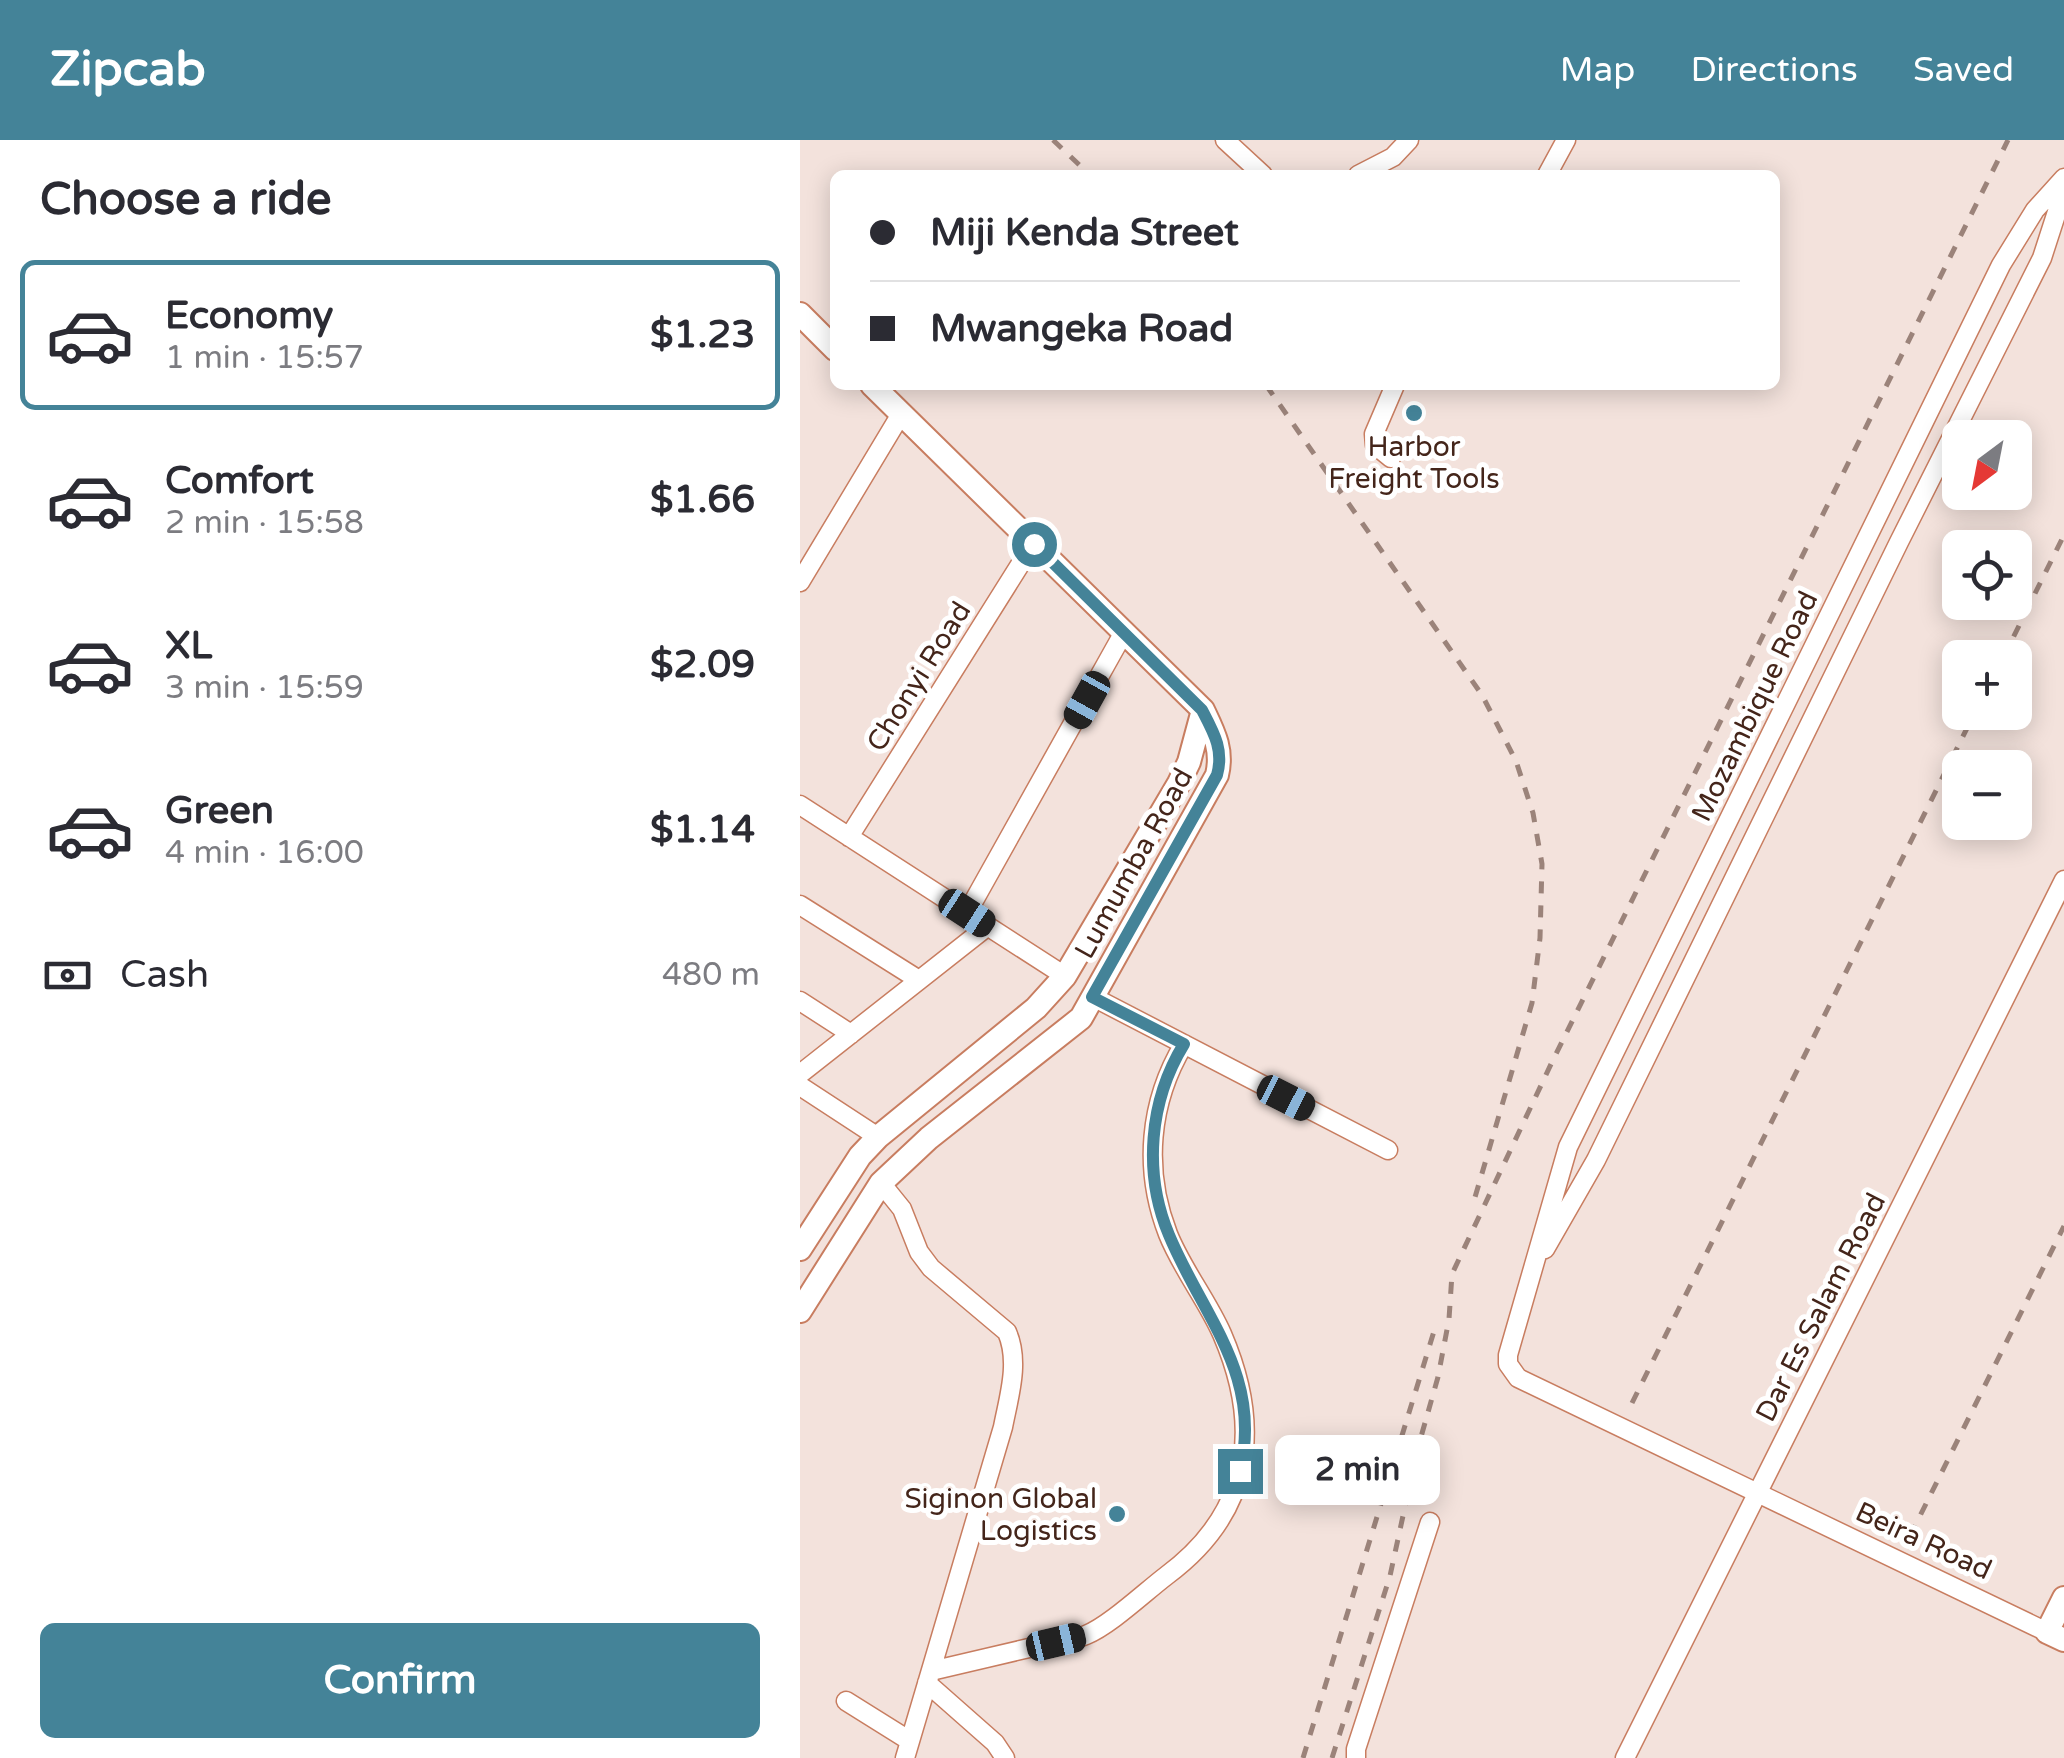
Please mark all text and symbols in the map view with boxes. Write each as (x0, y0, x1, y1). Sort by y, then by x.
text: Zipcab (50, 41, 206, 99)
text: Map (1560, 49, 1635, 91)
text: Directions (1690, 49, 1858, 91)
text: Saved (1913, 49, 2014, 91)
text: Choose a ride (40, 173, 331, 227)
text: Miji Kenda Street (930, 210, 1239, 256)
icon: car (45, 290, 135, 380)
text: Economy (165, 293, 333, 339)
text: Mwangeka Road (930, 306, 1233, 352)
text: $1.23 (650, 312, 755, 358)
text: 1 min · 15:57 (165, 339, 364, 377)
marker: Harbor Freight Tools (1403, 402, 1425, 424)
north arrow (1942, 420, 2032, 510)
map controls (1942, 420, 2032, 840)
place label: Harbor Freight Tools (1328, 430, 1500, 496)
icon: car (45, 455, 135, 545)
text: Comfort (165, 458, 314, 504)
text: $1.66 (650, 477, 755, 523)
text: 2 min · 15:58 (165, 504, 364, 542)
route start (1012, 522, 1057, 567)
button: locate (1942, 530, 2032, 620)
street label: Mozambique Road (1684, 586, 1825, 827)
street label: Chonyi Road (859, 595, 978, 758)
icon: car (45, 620, 135, 710)
text: XL (165, 623, 212, 669)
button: + (1942, 640, 2032, 730)
text: $2.09 (650, 642, 755, 688)
car (1059, 666, 1115, 734)
text: 3 min · 15:59 (165, 669, 364, 707)
button: − (1942, 750, 2032, 840)
street label: Lumumba Road (1067, 762, 1200, 965)
icon: car (45, 785, 135, 875)
text: Green (165, 788, 274, 834)
text: $1.14 (650, 807, 755, 853)
text: 4 min · 16:00 (165, 834, 364, 872)
car (934, 884, 1000, 942)
icon: cash (40, 948, 95, 1003)
text: Cash (120, 952, 209, 998)
text: 480 m (662, 956, 760, 994)
car (1252, 1071, 1320, 1125)
street label: Dar Es Salam Road (1749, 1187, 1893, 1427)
callout: 2 min (1275, 1436, 1440, 1506)
route end (1218, 1449, 1263, 1494)
text: 2 min (1315, 1451, 1400, 1489)
place label: Siginon Global Logistics (904, 1482, 1097, 1548)
street label: Beira Road (1850, 1495, 1997, 1587)
marker: Siginon Global Logistics (1106, 1503, 1128, 1525)
car (1023, 1621, 1089, 1663)
button: Confirm (40, 1623, 760, 1738)

